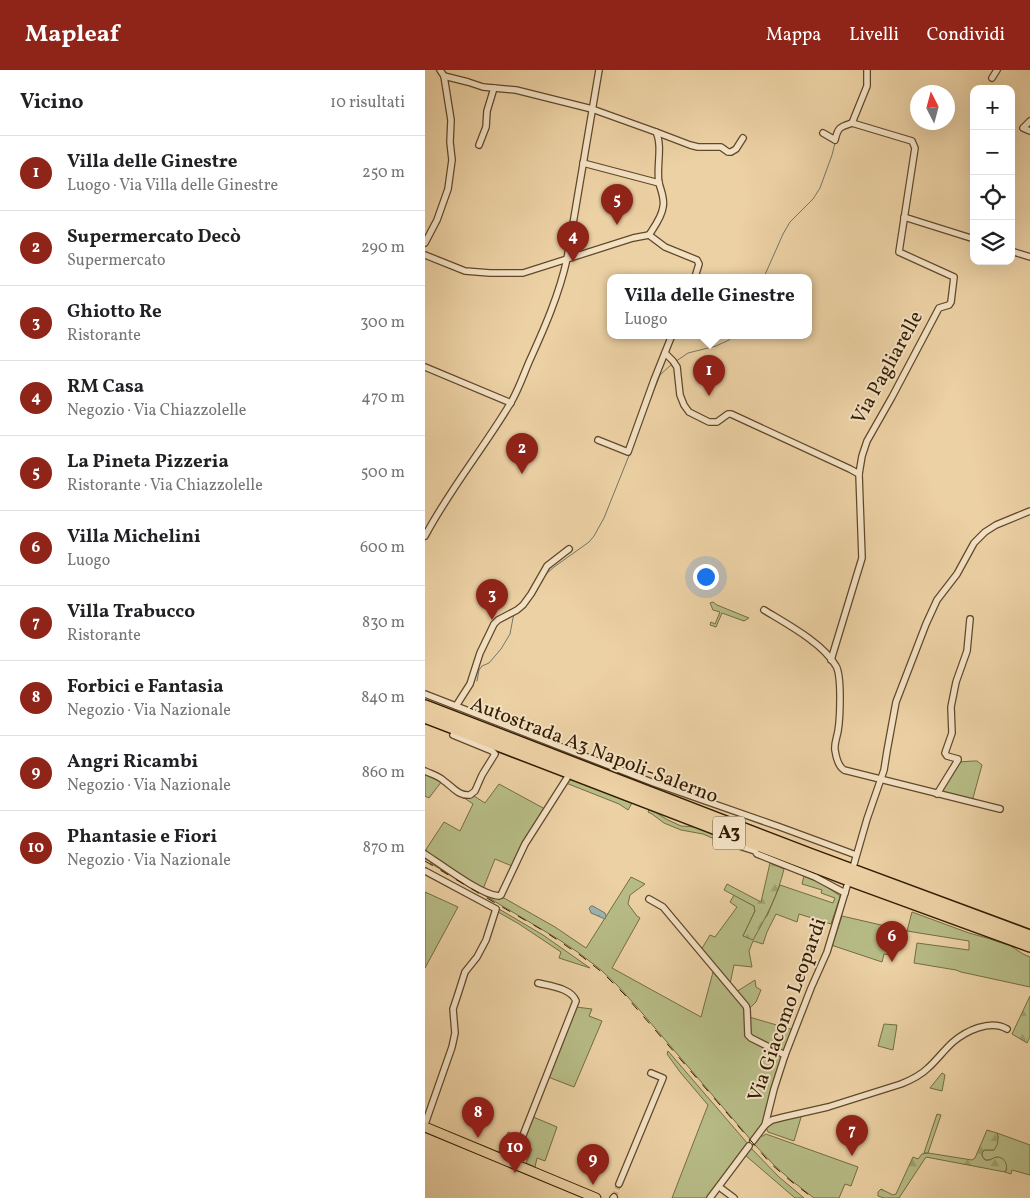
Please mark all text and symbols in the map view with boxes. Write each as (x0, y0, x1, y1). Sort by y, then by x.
text: Mapleaf (25, 18, 119, 52)
text: Mappa (766, 23, 821, 48)
text: Livelli (849, 23, 899, 48)
text: Condividi (927, 23, 1005, 48)
north arrow (910, 85, 955, 130)
map controls (970, 85, 1015, 265)
button: + (970, 85, 1015, 130)
text: Vicino (20, 88, 84, 117)
text: 10 risultati (330, 92, 405, 114)
button: − (970, 130, 1015, 175)
text: Villa delle Ginestre (67, 149, 238, 175)
text: 1 (33, 162, 39, 184)
text: 250 m (362, 162, 405, 184)
text: Luogo · Via Villa delle Ginestre (67, 175, 278, 197)
button: locate (970, 175, 1015, 220)
pin: 5 (601, 184, 633, 225)
button: layers (970, 220, 1015, 265)
pin: 4 (557, 221, 589, 262)
text: Supermercato Decò (67, 224, 241, 250)
text: 2 (32, 237, 40, 259)
text: 290 m (361, 237, 405, 259)
text: Supermercato (67, 250, 166, 272)
popup (607, 274, 812, 339)
text: Villa delle Ginestre (624, 283, 795, 309)
text: Ghiotto Re (67, 299, 162, 325)
street label: Via Pagliarelle (845, 306, 931, 430)
text: Luogo (624, 309, 667, 331)
text: 3 (32, 312, 40, 334)
text: 300 m (360, 312, 405, 334)
text: Ristorante (67, 325, 141, 347)
pin: 1 (693, 355, 725, 396)
text: RM Casa (67, 374, 144, 400)
text: 4 (31, 387, 41, 409)
text: 470 m (361, 387, 405, 409)
text: Negozio · Via Chiazzolelle (67, 400, 246, 422)
pin: 2 (506, 433, 538, 474)
text: La Pineta Pizzeria (67, 449, 229, 475)
text: 5 (32, 462, 40, 484)
text: 500 m (361, 462, 405, 484)
text: Ristorante · Via Chiazzolelle (67, 475, 263, 497)
text: Villa Michelini (67, 524, 201, 550)
text: 6 (32, 537, 40, 559)
text: 600 m (360, 537, 405, 559)
text: Luogo (67, 550, 110, 572)
your location (693, 564, 719, 590)
pin: 3 (476, 579, 508, 620)
text: Villa Trabucco (67, 599, 195, 625)
text: 7 (32, 612, 40, 634)
text: 830 m (362, 612, 405, 634)
text: Ristorante (67, 625, 141, 647)
text: Forbici e Fantasia (67, 674, 224, 700)
text: 8 (32, 687, 40, 709)
text: 840 m (361, 687, 405, 709)
street label: Autostrada A3 Napoli-Salerno (466, 691, 722, 811)
text: Negozio · Via Nazionale (67, 700, 231, 722)
text: Angri Ricambi (67, 749, 198, 775)
text: 9 (32, 762, 40, 784)
text: 860 m (362, 762, 405, 784)
text: Negozio · Via Nazionale (67, 775, 231, 797)
road number: A3 (713, 816, 745, 850)
text: Phantasie e Fiori (67, 824, 217, 850)
text: 10 (28, 837, 44, 859)
text: 870 m (363, 837, 405, 859)
text: Negozio · Via Nazionale (67, 850, 231, 872)
street label: Via Giacomo Leopardi (742, 914, 834, 1106)
pin: 6 (876, 921, 908, 962)
pin: 8 (462, 1097, 494, 1138)
pin: 7 (836, 1115, 868, 1156)
pin: 10 (499, 1132, 531, 1173)
pin: 9 (577, 1144, 609, 1185)

